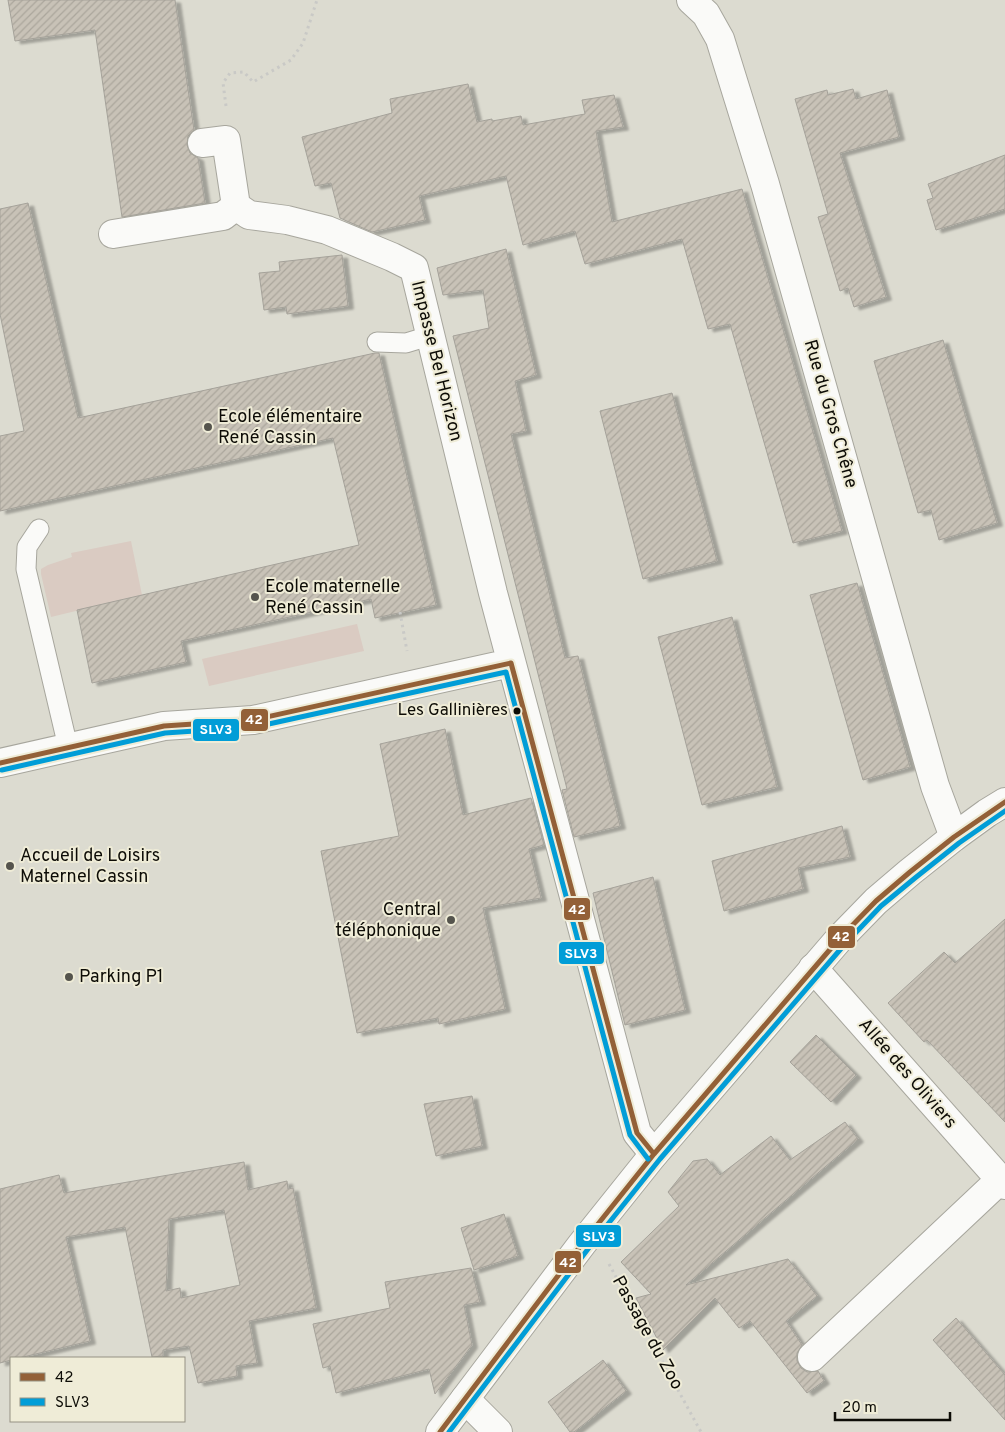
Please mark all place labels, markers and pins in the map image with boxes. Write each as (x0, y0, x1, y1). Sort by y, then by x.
place label: Ecole élémentaire René Cassin (218, 406, 362, 450)
marker: Ecole élémentaire René Cassin (202, 421, 214, 433)
place label: Ecole maternelle René Cassin (265, 576, 400, 620)
marker: Ecole maternelle René Cassin (249, 591, 261, 603)
place label: Les Gallinières (398, 700, 508, 722)
marker: Les Gallinières (512, 706, 522, 716)
place label: Accueil de Loisirs Maternel Cassin (20, 845, 160, 889)
marker: Accueil de Loisirs Maternel Cassin (4, 860, 16, 872)
place label: Central téléphonique (335, 899, 441, 943)
marker: Central téléphonique (445, 914, 457, 926)
place label: Parking P1 (79, 966, 164, 989)
marker: Parking P1 (63, 971, 75, 983)

